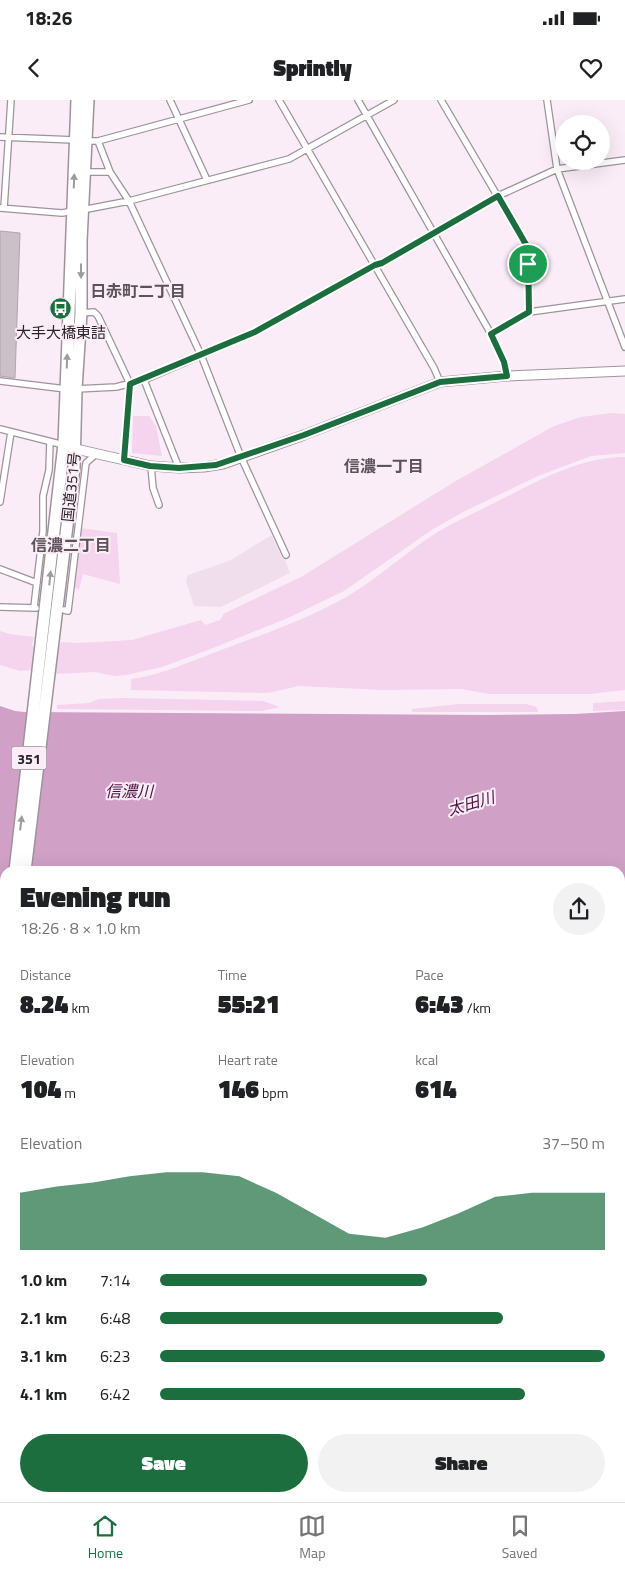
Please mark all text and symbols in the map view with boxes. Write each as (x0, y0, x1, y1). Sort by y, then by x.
text: 18:26 (25, 3, 72, 32)
text: Sprintly (273, 51, 352, 85)
icon: back (20, 54, 48, 82)
icon: heart (577, 54, 605, 82)
map controls (555, 115, 610, 170)
button: locate (555, 115, 610, 170)
one-way arrow (70, 173, 78, 189)
pin (507, 243, 549, 285)
icon: arrive (514, 250, 542, 278)
one-way arrow (77, 263, 85, 279)
district label: 日赤町二丁目 (90, 279, 186, 303)
bus stop icon: 大手大橋東詰 (49, 297, 73, 321)
place label: 大手大橋東詰 (16, 321, 106, 344)
one-way arrow (64, 352, 72, 368)
street label: 国道351号 (56, 451, 86, 523)
district label: 信濃一丁目 (343, 454, 424, 478)
district label: 信濃二丁目 (30, 533, 111, 557)
one-way arrow (46, 570, 54, 586)
road number: 351 (12, 746, 46, 770)
water label: 信濃川 (105, 779, 155, 803)
water label: 太田川 (445, 784, 499, 821)
one-way arrow (17, 815, 25, 831)
text: Evening run (20, 875, 171, 918)
button: share (553, 883, 605, 935)
text: 18:26 · 8 × 1.0 km (20, 916, 141, 940)
text: Distance (20, 964, 71, 985)
text: Time (218, 964, 247, 985)
text: Pace (415, 964, 444, 985)
text: 8.24 (20, 985, 68, 1023)
text: 55:21 (218, 985, 280, 1023)
text: 6:43 (415, 985, 464, 1023)
text: km (68, 997, 90, 1018)
text: /km (464, 997, 491, 1018)
text: Elevation (20, 1049, 74, 1070)
text: Heart rate (218, 1049, 278, 1070)
text: kcal (415, 1049, 438, 1070)
text: 104 (20, 1070, 61, 1108)
text: 146 (218, 1070, 259, 1108)
text: 614 (415, 1070, 457, 1108)
text: m (61, 1082, 76, 1103)
text: bpm (259, 1082, 288, 1103)
text: Elevation (20, 1131, 82, 1155)
text: 37–50 m (542, 1131, 605, 1155)
text: 1.0 km (20, 1268, 67, 1292)
text: 7:14 (100, 1268, 130, 1292)
text: 2.1 km (20, 1306, 67, 1330)
text: 6:48 (100, 1306, 130, 1330)
text: 3.1 km (20, 1344, 67, 1368)
text: 6:23 (100, 1344, 130, 1368)
text: 4.1 km (20, 1382, 67, 1406)
text: 6:42 (100, 1382, 130, 1406)
button: Save (20, 1434, 308, 1492)
button: Share (318, 1434, 605, 1492)
tab: Home (88, 1512, 123, 1563)
tab: Map (298, 1512, 326, 1563)
tab: Saved (502, 1512, 537, 1563)

